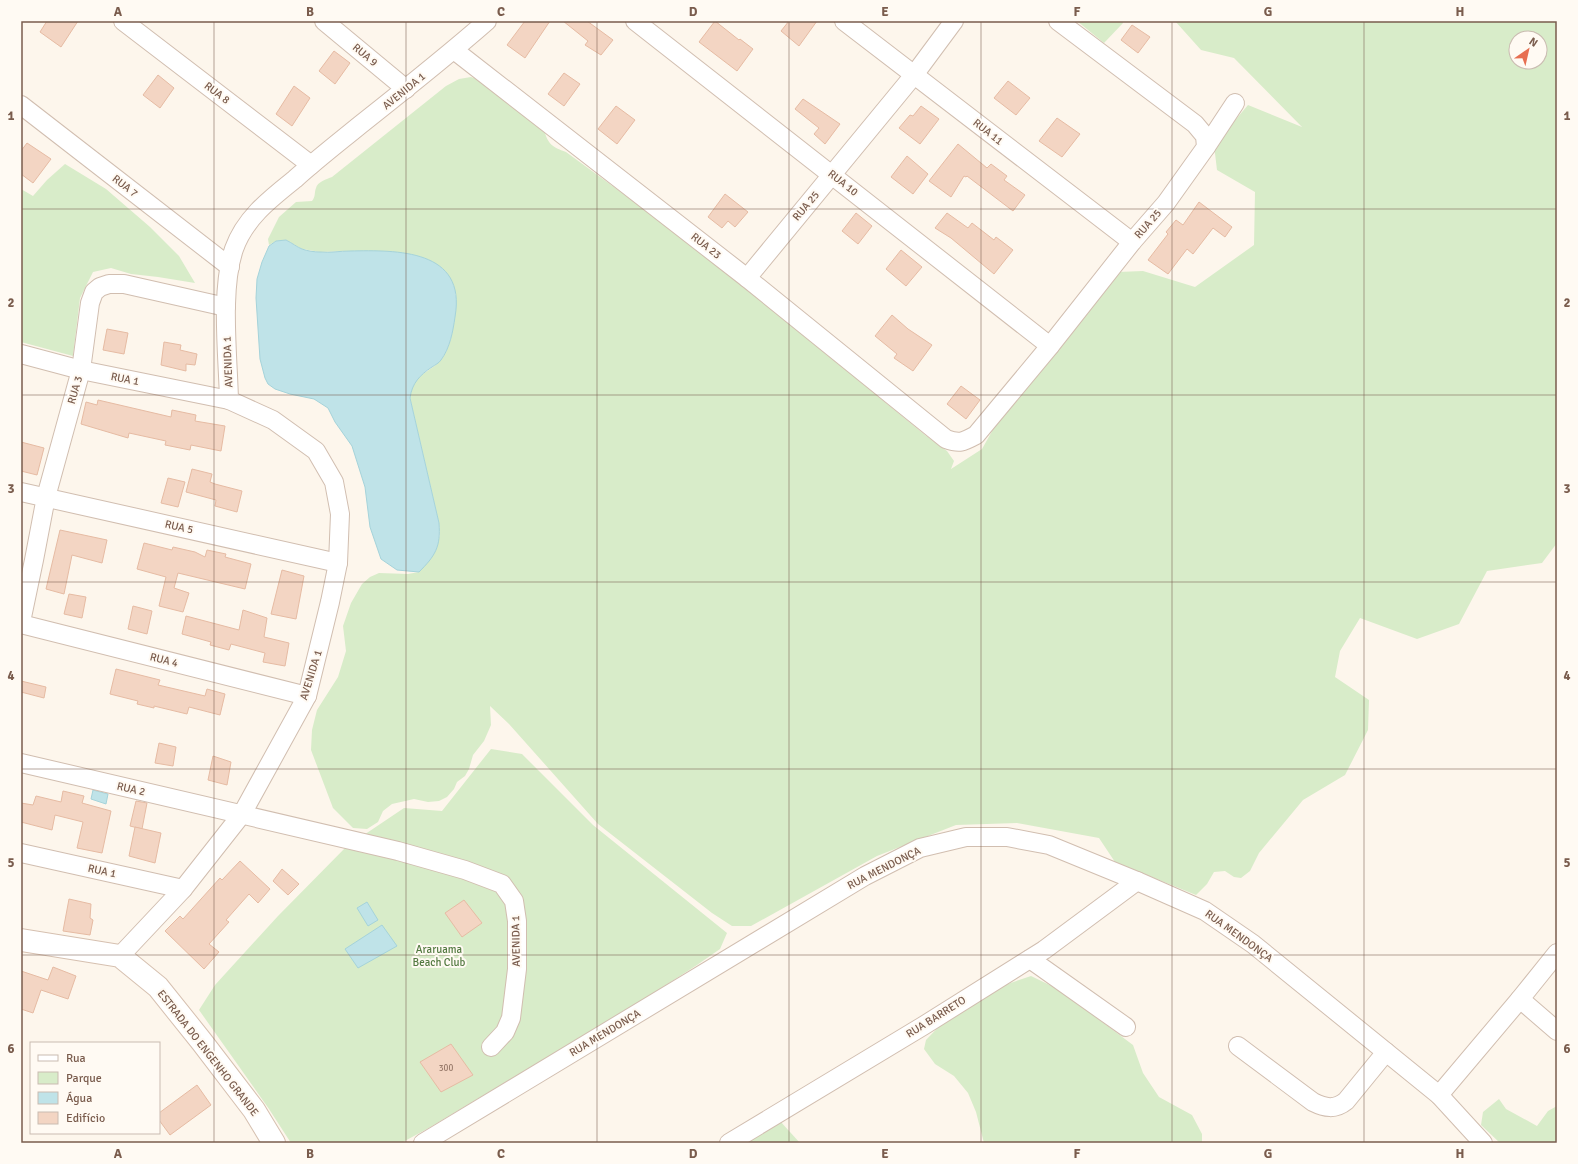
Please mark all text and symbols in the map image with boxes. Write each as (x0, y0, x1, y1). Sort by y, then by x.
text: A (114, 4, 123, 20)
text: B (306, 4, 314, 20)
text: C (497, 4, 505, 20)
text: D (689, 4, 698, 20)
text: E (881, 4, 889, 20)
text: F (1074, 4, 1081, 20)
text: G (1264, 4, 1272, 20)
text: H (1456, 4, 1464, 20)
north arrow (1508, 30, 1548, 70)
text: N (1527, 35, 1540, 50)
street label: RUA 9 (350, 41, 380, 69)
street label: AVENIDA 1 (380, 70, 428, 112)
street label: RUA 8 (202, 79, 232, 107)
text: 1 (7, 108, 15, 124)
text: 1 (1563, 108, 1571, 124)
street label: RUA 11 (970, 116, 1006, 148)
street label: RUA 10 (825, 167, 861, 199)
street label: RUA 7 (110, 172, 140, 200)
street label: RUA 25 (790, 189, 822, 223)
street label: RUA 25 (1132, 207, 1164, 241)
street label: RUA 23 (688, 230, 724, 262)
text: 2 (7, 295, 15, 311)
text: 2 (1563, 295, 1571, 311)
street label: AVENIDA 1 (221, 336, 235, 388)
street label: RUA 1 (110, 370, 140, 388)
street label: RUA 3 (65, 374, 85, 406)
text: 3 (7, 481, 15, 497)
text: 3 (1563, 481, 1571, 497)
street label: RUA 5 (164, 517, 194, 537)
street label: AVENIDA 1 (297, 648, 325, 702)
street label: RUA 4 (149, 650, 180, 670)
text: 4 (7, 668, 15, 684)
text: 4 (1563, 668, 1571, 684)
street label: RUA 2 (116, 779, 146, 799)
street label: RUA MENDONÇA (845, 844, 923, 892)
text: 5 (7, 855, 15, 871)
text: 5 (1563, 855, 1571, 871)
street label: RUA 1 (87, 862, 117, 880)
street label: RUA MENDONÇA (1203, 907, 1276, 965)
street label: AVENIDA 1 (509, 915, 523, 967)
park label: Araruama Beach Club (413, 943, 466, 969)
street label: ESTRADA DO ENGENHO GRANDE (155, 987, 261, 1119)
street label: RUA BARRETO (904, 993, 968, 1041)
street label: RUA MENDONÇA (567, 1007, 643, 1059)
text: 6 (7, 1041, 15, 1057)
text: 6 (1563, 1041, 1571, 1057)
legend (30, 1042, 160, 1134)
text: Rua (66, 1051, 86, 1066)
house number: 300 (439, 1063, 453, 1074)
text: Parque (66, 1071, 102, 1086)
text: Água (66, 1091, 92, 1106)
text: Edifício (66, 1111, 105, 1126)
text: A (114, 1146, 123, 1162)
text: B (306, 1146, 314, 1162)
text: C (497, 1146, 505, 1162)
text: D (689, 1146, 698, 1162)
text: E (881, 1146, 889, 1162)
text: F (1074, 1146, 1081, 1162)
text: G (1264, 1146, 1272, 1162)
text: H (1456, 1146, 1464, 1162)

